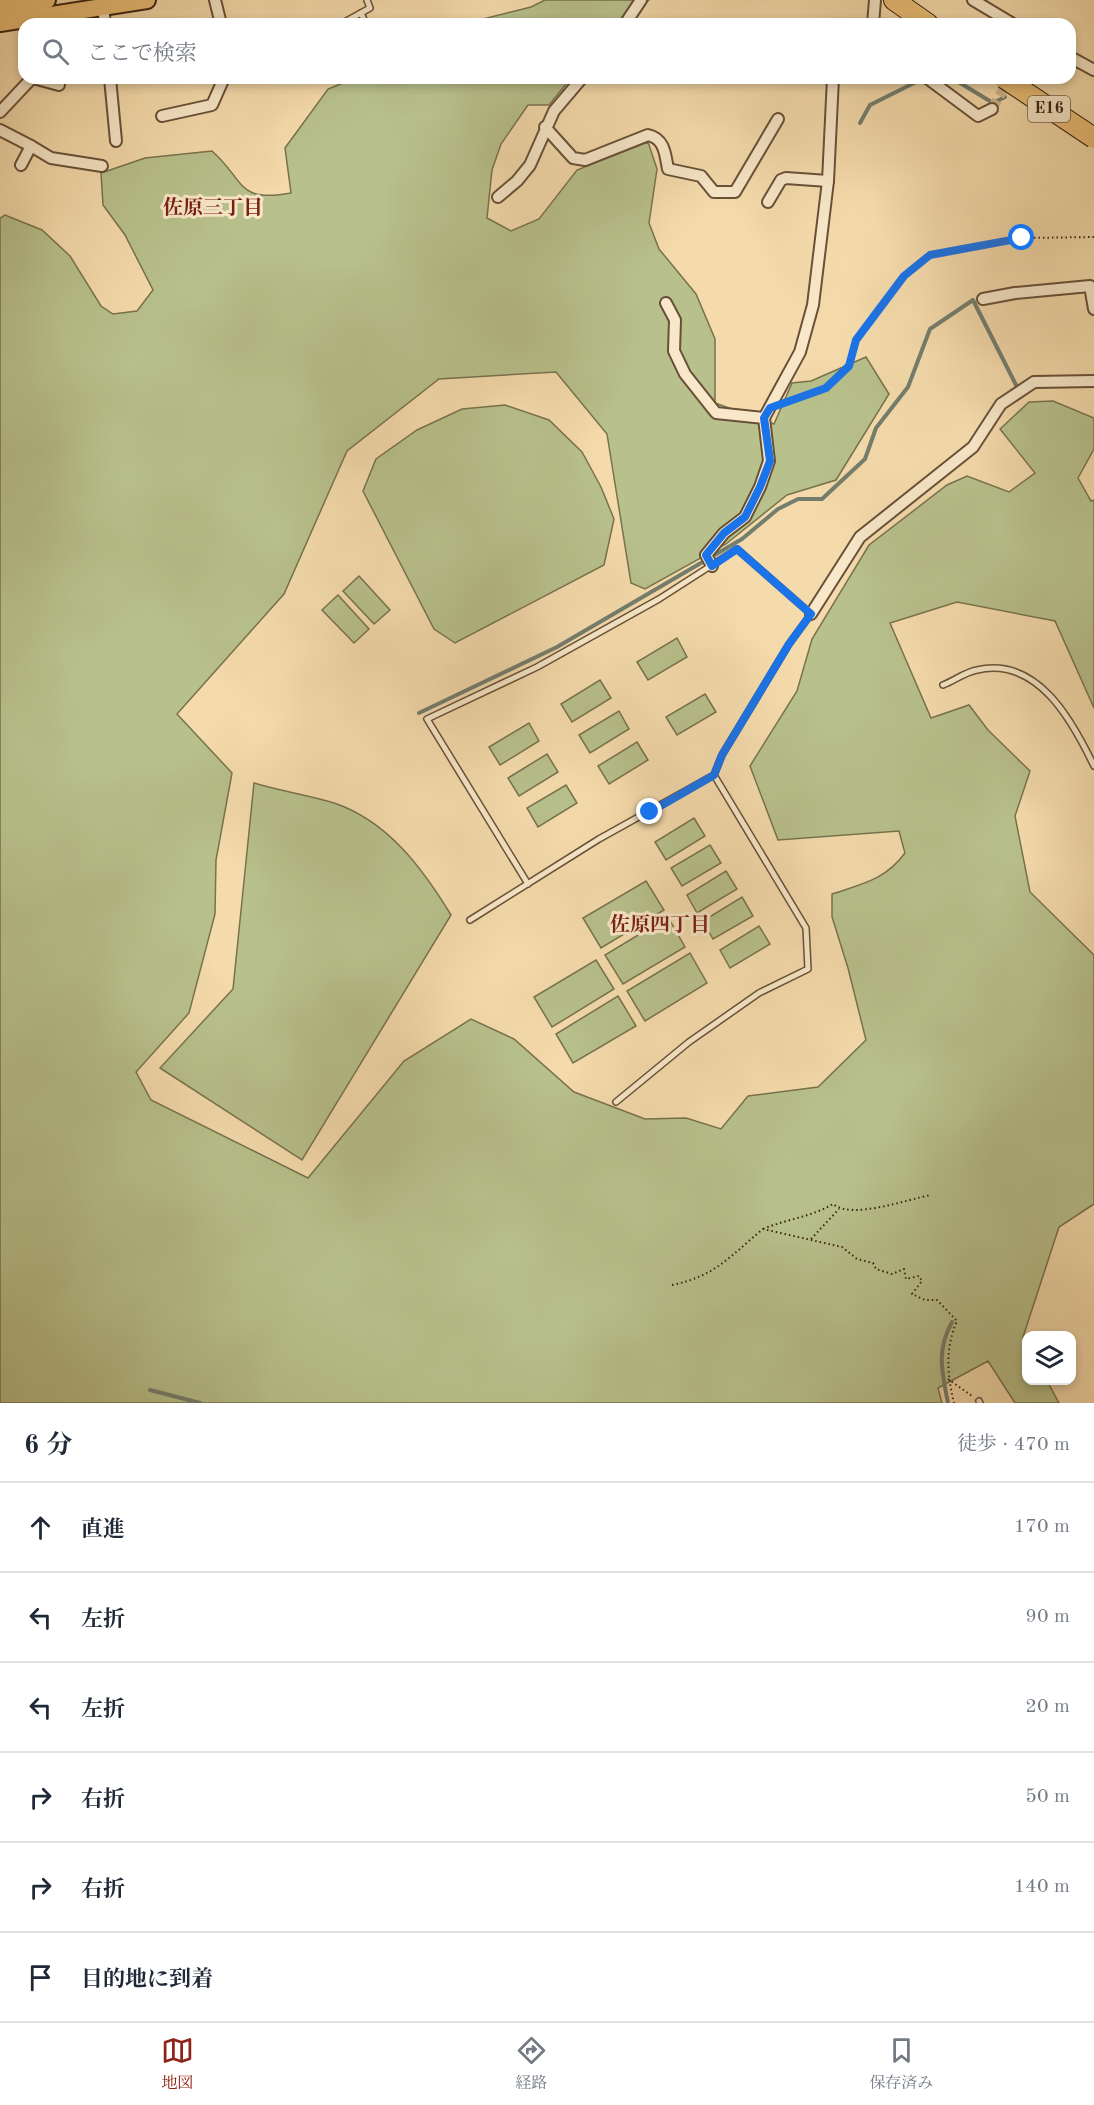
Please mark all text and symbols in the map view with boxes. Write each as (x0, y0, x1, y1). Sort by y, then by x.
search box (18, 18, 1076, 84)
icon: search (39, 35, 72, 68)
text: ここで検索 (87, 43, 197, 65)
road number: E16 (1028, 96, 1070, 122)
district label: 佐原三丁目 (163, 196, 263, 219)
route start (1008, 224, 1034, 250)
route end (636, 798, 662, 824)
district label: 佐原四丁目 (610, 913, 710, 936)
map controls (1022, 1331, 1076, 1385)
button: layers (1022, 1331, 1076, 1385)
text: 6 分 (24, 1433, 72, 1459)
text: 徒歩 · 470 m (957, 1435, 1070, 1455)
icon: ahead (24, 1511, 57, 1544)
text: 170 m (1014, 1517, 1070, 1537)
text: 直進 (81, 1519, 125, 1541)
icon: left (24, 1601, 57, 1634)
text: 90 m (1025, 1607, 1070, 1627)
text: 左折 (81, 1609, 125, 1631)
icon: left (24, 1691, 57, 1724)
text: 20 m (1025, 1697, 1070, 1717)
text: 左折 (81, 1699, 125, 1721)
icon: right (24, 1781, 57, 1814)
text: 50 m (1025, 1787, 1070, 1807)
text: 右折 (81, 1789, 125, 1811)
icon: right (24, 1871, 57, 1904)
text: 140 m (1014, 1877, 1070, 1897)
text: 右折 (81, 1879, 125, 1901)
icon: arrive (24, 1961, 57, 1994)
text: 目的地に到着 (81, 1969, 213, 1991)
tab: 地図 (161, 2034, 194, 2094)
tab: 経路 (515, 2034, 548, 2094)
tab: 保存済み (869, 2034, 933, 2094)

